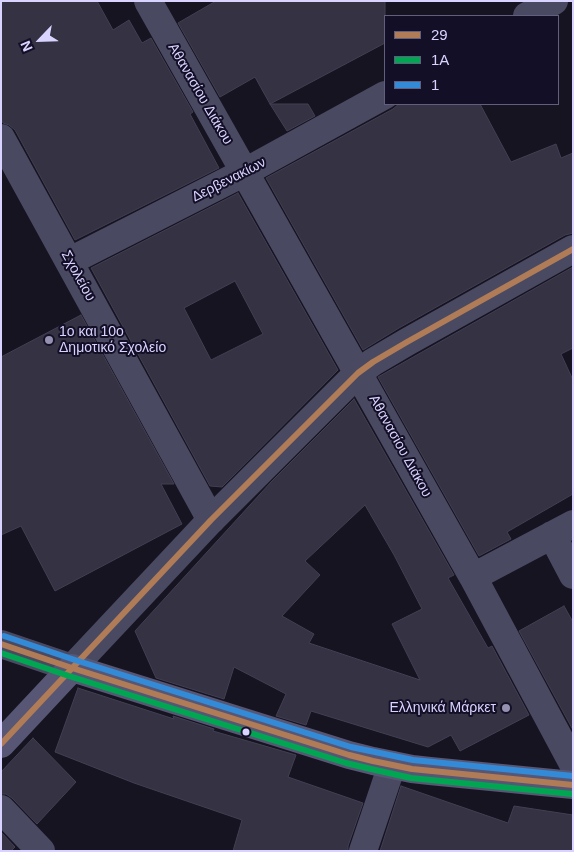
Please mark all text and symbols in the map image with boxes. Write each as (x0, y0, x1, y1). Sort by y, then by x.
north arrow (15, 15, 65, 65)
legend (384, 15, 559, 105)
text: 29 (431, 26, 448, 43)
text: N (17, 38, 36, 54)
street label: Αθανασίου Διάκου (164, 40, 236, 148)
text: 1Α (431, 51, 449, 68)
text: 1 (431, 76, 439, 93)
street label: Δερβενακίων (189, 154, 269, 206)
street label: Σχολείου (57, 248, 99, 304)
place label: 1ο και 10ο Δημοτικό Σχολείο (59, 324, 166, 357)
marker: 1ο και 10ο Δημοτικό Σχολείο (43, 334, 55, 346)
street label: Αθανασίου Διάκου (365, 392, 435, 500)
place label: Ελληνικά Μάρκετ (389, 700, 496, 716)
marker: Ελληνικά Μάρκετ (500, 702, 512, 714)
unlabelled marker (241, 727, 251, 737)

